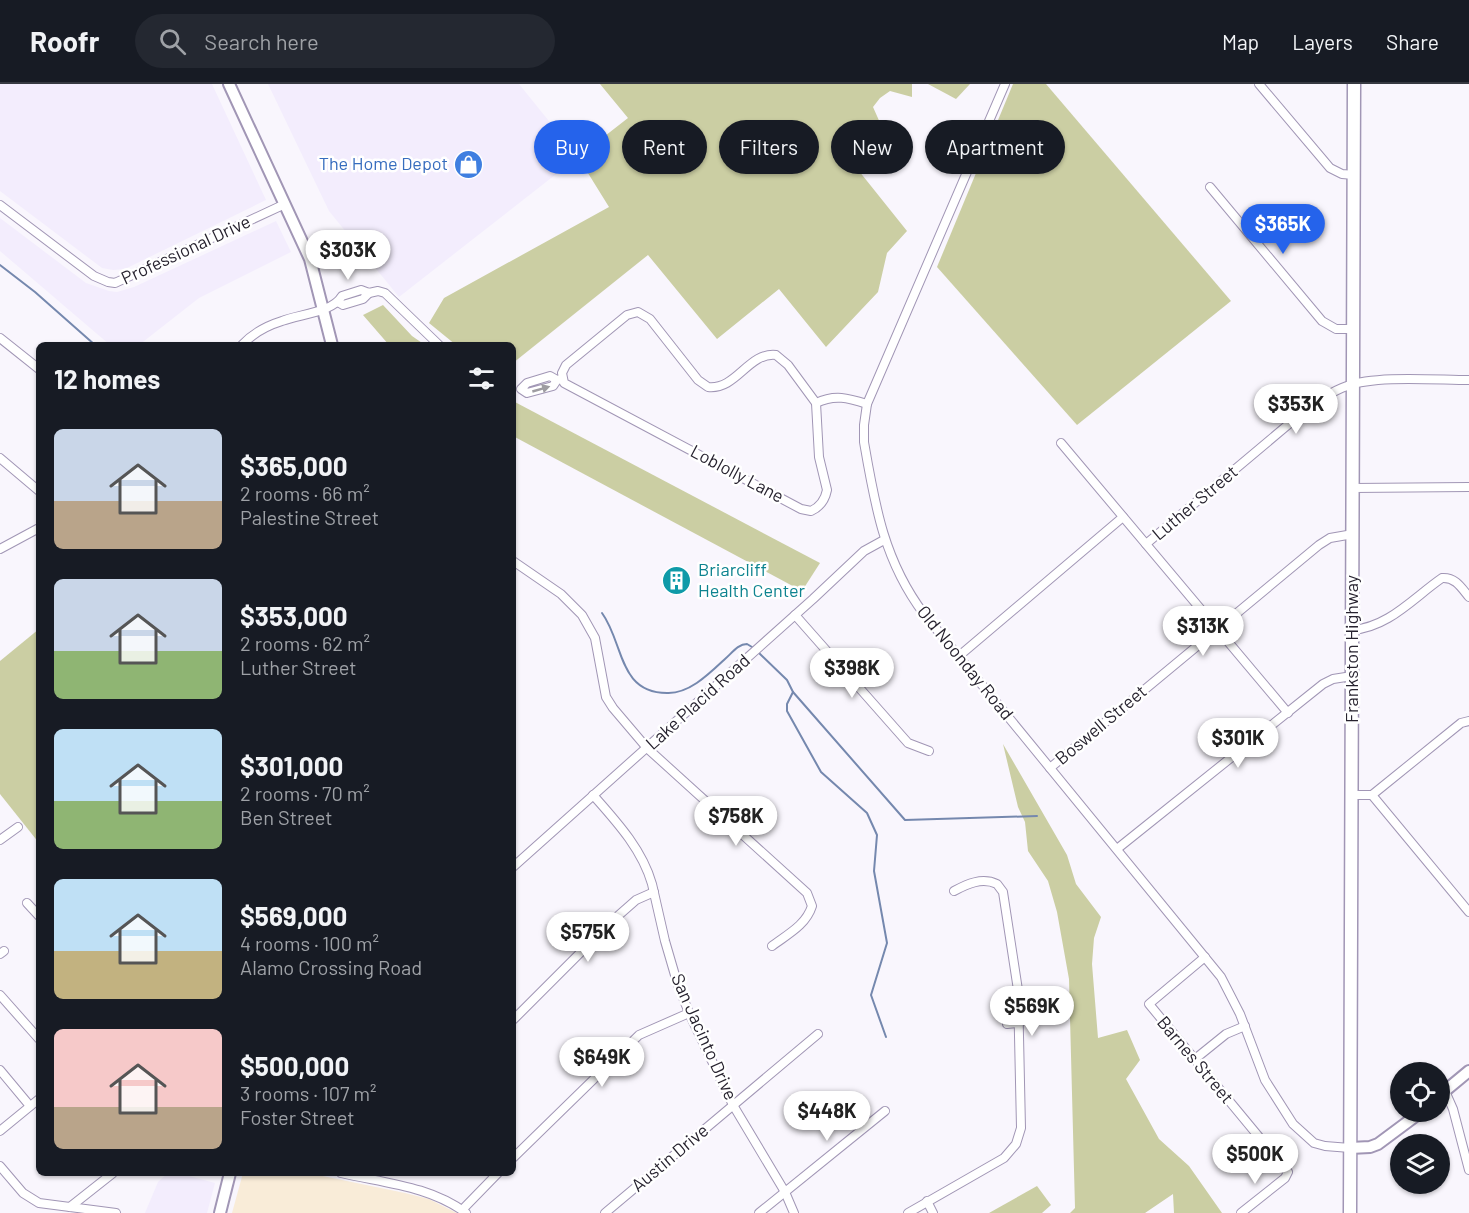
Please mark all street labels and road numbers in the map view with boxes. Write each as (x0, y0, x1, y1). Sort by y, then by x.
street label: Professional Drive (117, 210, 254, 289)
street label: Loblolly Lane (687, 439, 788, 507)
street label: Luther Street (1147, 460, 1242, 544)
street label: Frankston Highway (1340, 575, 1362, 723)
street label: Old Noonday Road (913, 601, 1019, 724)
street label: Lake Placid Road (641, 649, 754, 754)
street label: Boswell Street (1050, 680, 1151, 769)
street label: San Jacinto Drive (667, 970, 743, 1103)
street label: Barnes Street (1153, 1011, 1239, 1108)
street label: Austin Drive (626, 1119, 712, 1196)

